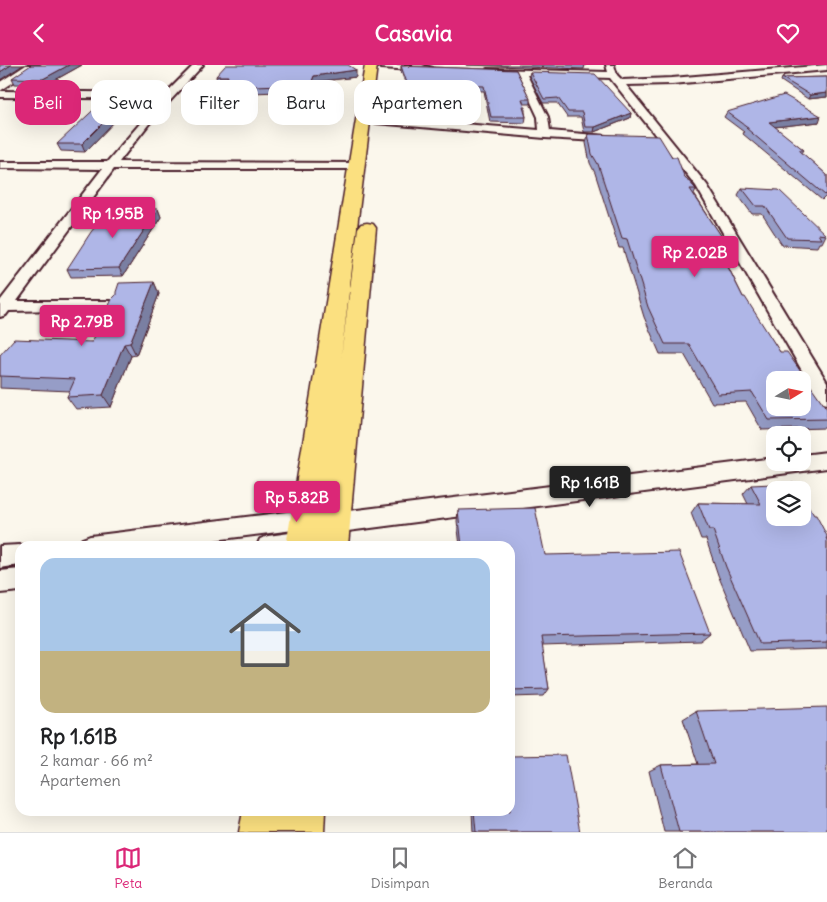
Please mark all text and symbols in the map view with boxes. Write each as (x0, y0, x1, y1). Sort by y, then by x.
icon: back (25, 19, 53, 47)
text: Casavia (375, 19, 452, 47)
icon: heart (774, 19, 802, 47)
chip: Beli (15, 80, 81, 125)
chip: Sewa (91, 80, 171, 125)
chip: Filter (181, 80, 258, 125)
chip: Baru (268, 80, 344, 125)
chip: Apartemen (354, 80, 481, 125)
pin: Rp 1.95B (61, 197, 165, 239)
text: Rp 1.95B (82, 203, 144, 223)
pin: Rp 2.02B (643, 235, 747, 278)
text: Rp 2.02B (663, 242, 727, 262)
pin: Rp 2.79B (30, 305, 134, 347)
text: Rp 2.79B (51, 311, 113, 331)
north arrow (766, 371, 811, 416)
map controls (766, 371, 811, 526)
button: locate (766, 426, 811, 471)
pin: Rp 1.61B (538, 465, 642, 508)
text: Rp 1.61B (561, 472, 619, 492)
pin: Rp 5.82B (245, 481, 349, 523)
button: layers (766, 481, 811, 526)
text: Rp 5.82B (265, 487, 329, 507)
icon: home (220, 590, 310, 680)
text: Rp 1.61B (40, 723, 117, 750)
text: 2 kamar · 66 m² (40, 750, 153, 770)
text: Apartemen (40, 770, 121, 790)
tab: Peta (114, 844, 142, 892)
tab: Disimpan (371, 844, 430, 892)
tab: Beranda (658, 844, 713, 892)

